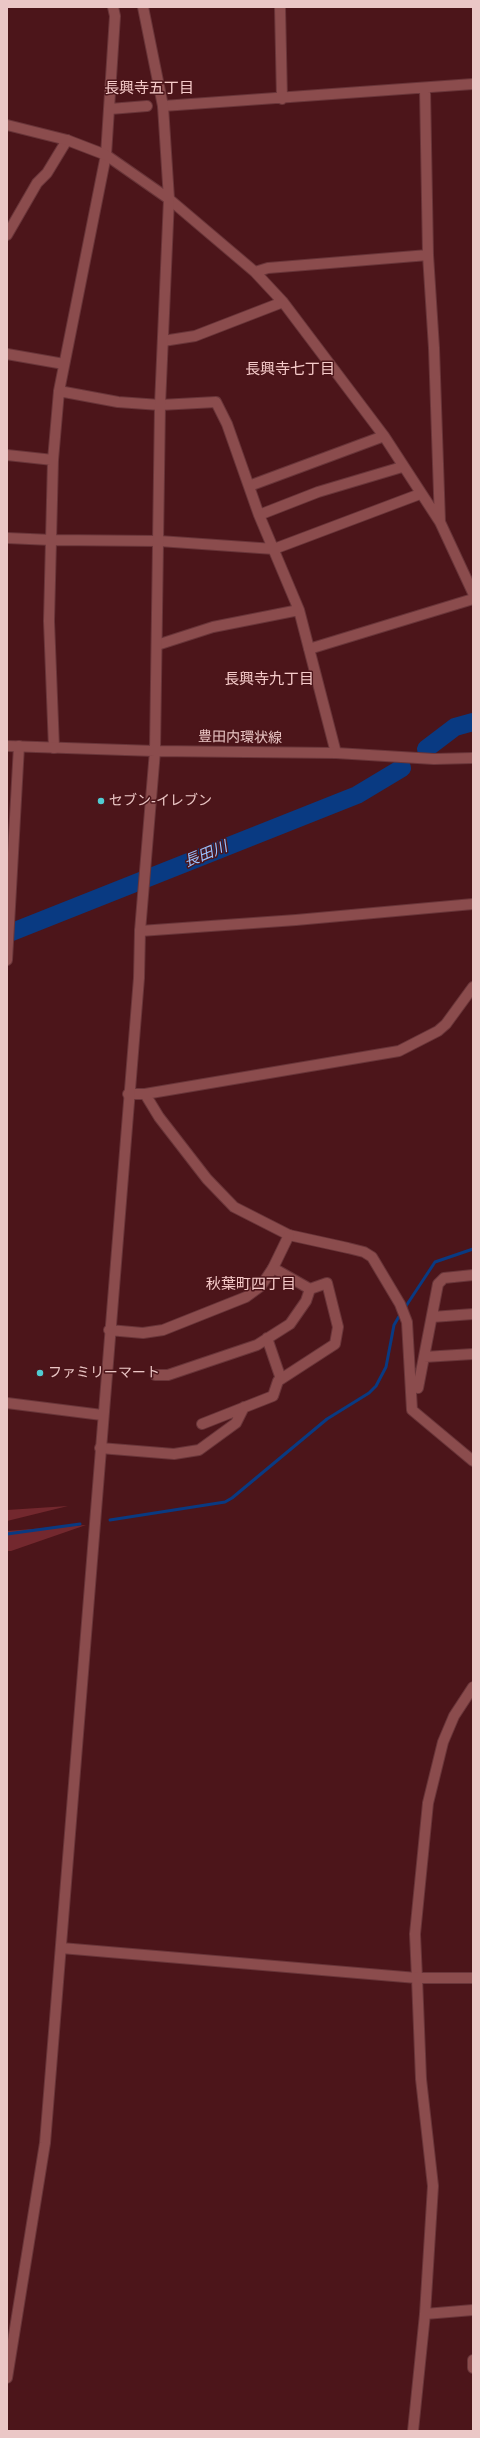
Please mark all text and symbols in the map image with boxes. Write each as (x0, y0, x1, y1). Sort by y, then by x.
district label: 長興寺五丁目 (104, 80, 194, 98)
district label: 長興寺七丁目 (245, 361, 335, 379)
district label: 長興寺九丁目 (224, 671, 314, 689)
street label: 豊田内環状線 (198, 729, 282, 747)
place label: セブン-イレブン (109, 793, 212, 809)
marker: セブン-イレブン (96, 796, 106, 806)
water label: 長田川 (182, 838, 230, 872)
district label: 秋葉町四丁目 (206, 1276, 296, 1294)
place label: ファミリーマート (48, 1365, 160, 1381)
marker: ファミリーマート (35, 1368, 45, 1378)

